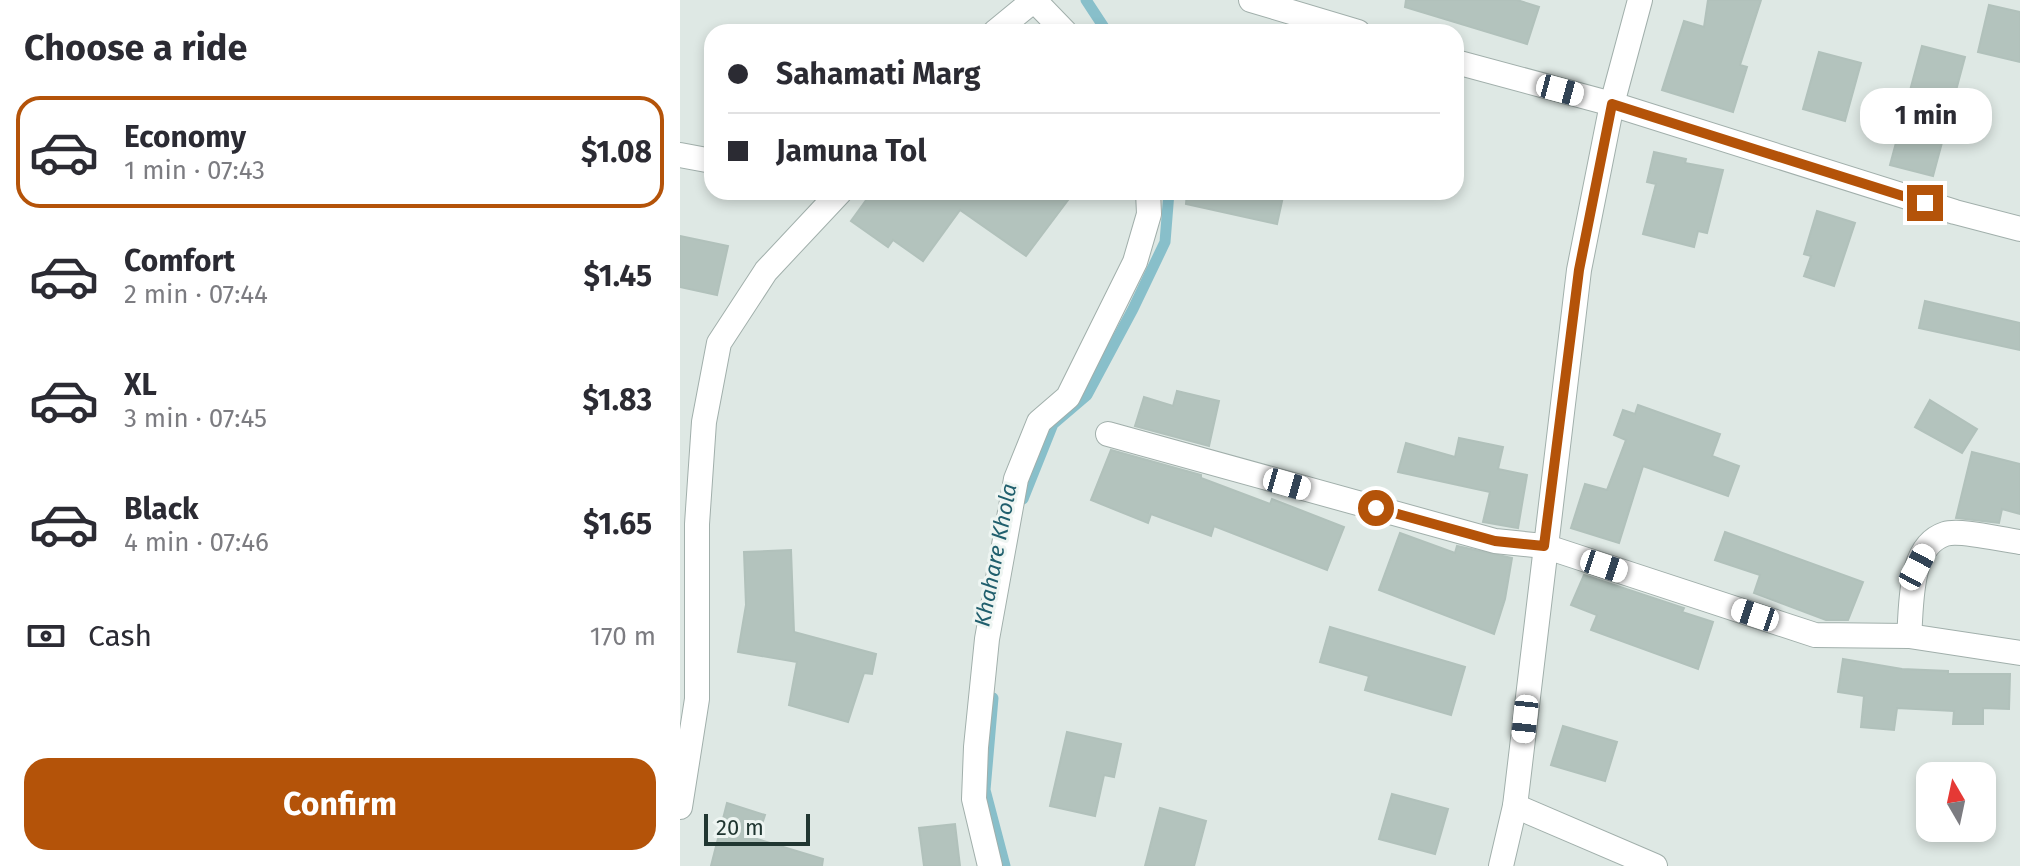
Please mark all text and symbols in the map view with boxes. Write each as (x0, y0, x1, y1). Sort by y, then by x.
text: Choose a ride (24, 26, 247, 70)
text: Sahamati Marg (776, 56, 981, 92)
car (1534, 72, 1586, 108)
callout: 1 min (1859, 87, 1991, 143)
text: 1 min (1895, 100, 1957, 131)
icon: car (28, 116, 100, 188)
text: Economy (124, 119, 246, 155)
text: Jamuna Tol (776, 133, 926, 169)
text: $1.08 (581, 134, 652, 170)
text: 1 min · 07:43 (124, 155, 265, 186)
route end (1907, 185, 1943, 221)
icon: car (28, 240, 100, 312)
text: Comfort (124, 243, 235, 279)
text: $1.45 (583, 258, 652, 294)
text: 2 min · 07:44 (124, 279, 268, 310)
icon: car (28, 364, 100, 436)
text: XL (124, 367, 157, 403)
text: $1.83 (582, 382, 652, 418)
text: 3 min · 07:45 (124, 403, 267, 434)
car (1261, 466, 1313, 502)
water label: Khahare Khola (968, 481, 1023, 629)
icon: car (28, 488, 100, 560)
route start (1358, 490, 1394, 526)
text: Black (124, 491, 199, 527)
text: $1.65 (583, 506, 652, 542)
text: 4 min · 07:46 (124, 527, 269, 558)
car (1895, 540, 1939, 594)
car (1577, 547, 1631, 585)
car (1728, 596, 1782, 634)
icon: cash (24, 614, 68, 658)
text: Cash (88, 618, 152, 654)
text: 170 m (590, 621, 656, 652)
car (1511, 694, 1539, 744)
button: Confirm (24, 758, 656, 850)
north arrow (1916, 762, 1996, 842)
map controls (1916, 762, 1996, 842)
scale bar (704, 810, 810, 846)
text: 20 m (716, 814, 764, 841)

